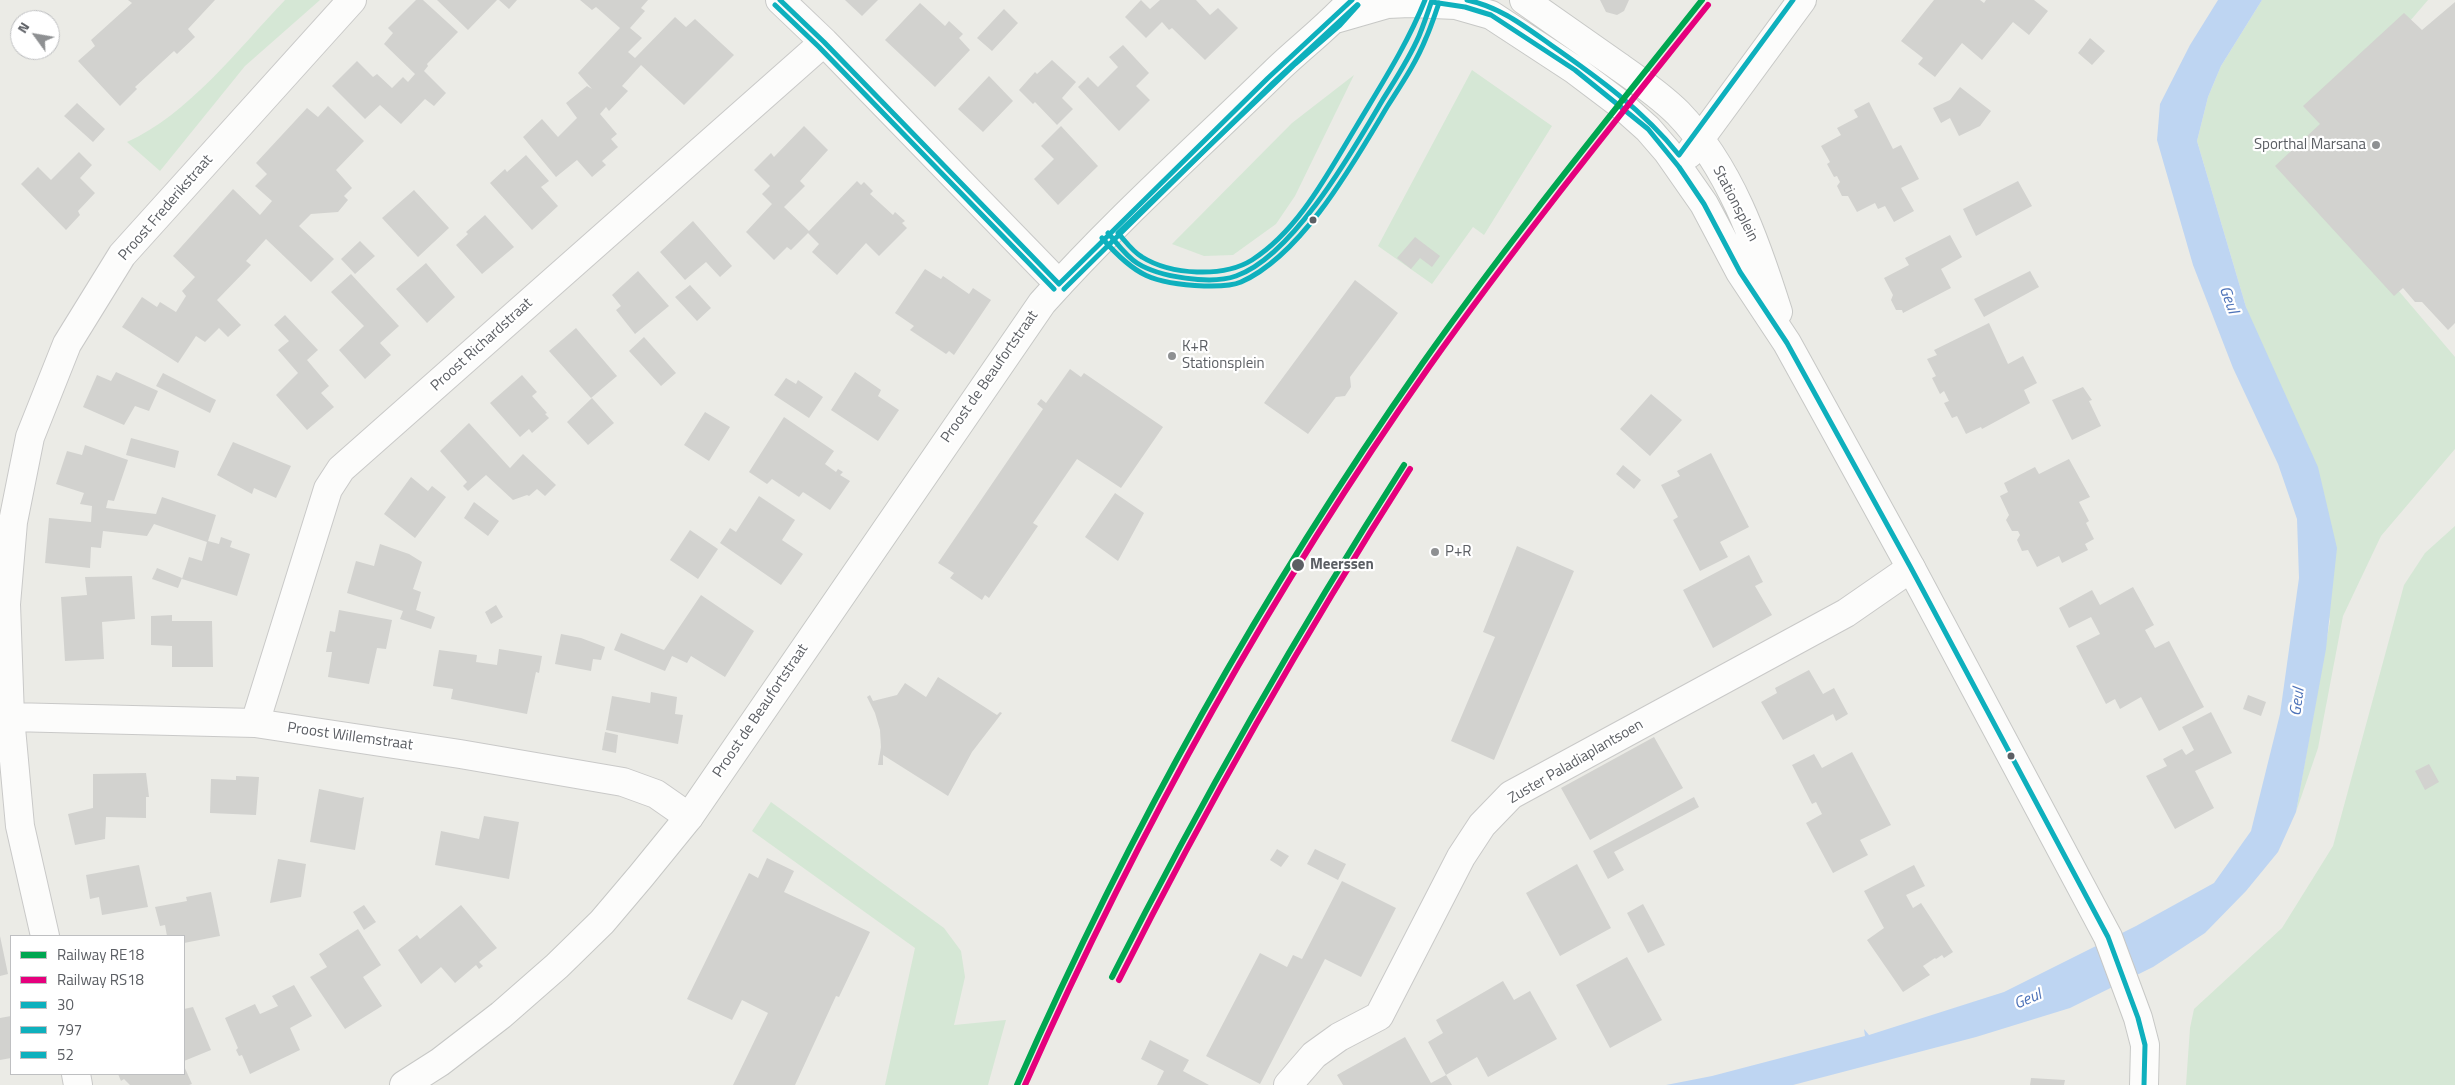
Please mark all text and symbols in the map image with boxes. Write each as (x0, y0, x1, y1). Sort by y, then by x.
north arrow (10, 10, 60, 60)
text: N (11, 18, 34, 37)
place label: Sporthal Marsana (2254, 136, 2366, 154)
marker: Sporthal Marsana (2370, 139, 2382, 151)
street label: Proost Frederikstraat (115, 151, 217, 265)
street label: Stationsplein (1708, 163, 1762, 245)
unlabelled marker (1308, 215, 1318, 225)
water label: Geul (2214, 284, 2242, 316)
street label: Proost Richardstraat (427, 295, 537, 395)
street label: Proost de Beaufortstraat (938, 307, 1042, 447)
place label: K+R Stationsplein (1182, 338, 1265, 373)
marker: K+R Stationsplein (1166, 350, 1178, 362)
place label: P+R (1445, 543, 1472, 561)
marker: P+R (1429, 546, 1441, 558)
place label: Meerssen (1310, 556, 1374, 574)
marker: Meerssen (1290, 557, 1306, 573)
street label: Proost de Beaufortstraat (710, 641, 812, 781)
water label: Geul (2287, 687, 2309, 717)
street label: Zuster Paladiaplantsoen (1505, 716, 1647, 808)
street label: Proost Willemstraat (286, 719, 414, 755)
unlabelled marker (2006, 751, 2016, 761)
legend (10, 935, 185, 1075)
text: Railway RE18 (57, 943, 144, 966)
text: Railway RS18 (57, 968, 144, 991)
water label: Geul (2011, 986, 2045, 1014)
text: 30 (57, 993, 74, 1016)
text: 797 (57, 1018, 82, 1041)
text: 52 (57, 1043, 74, 1066)

